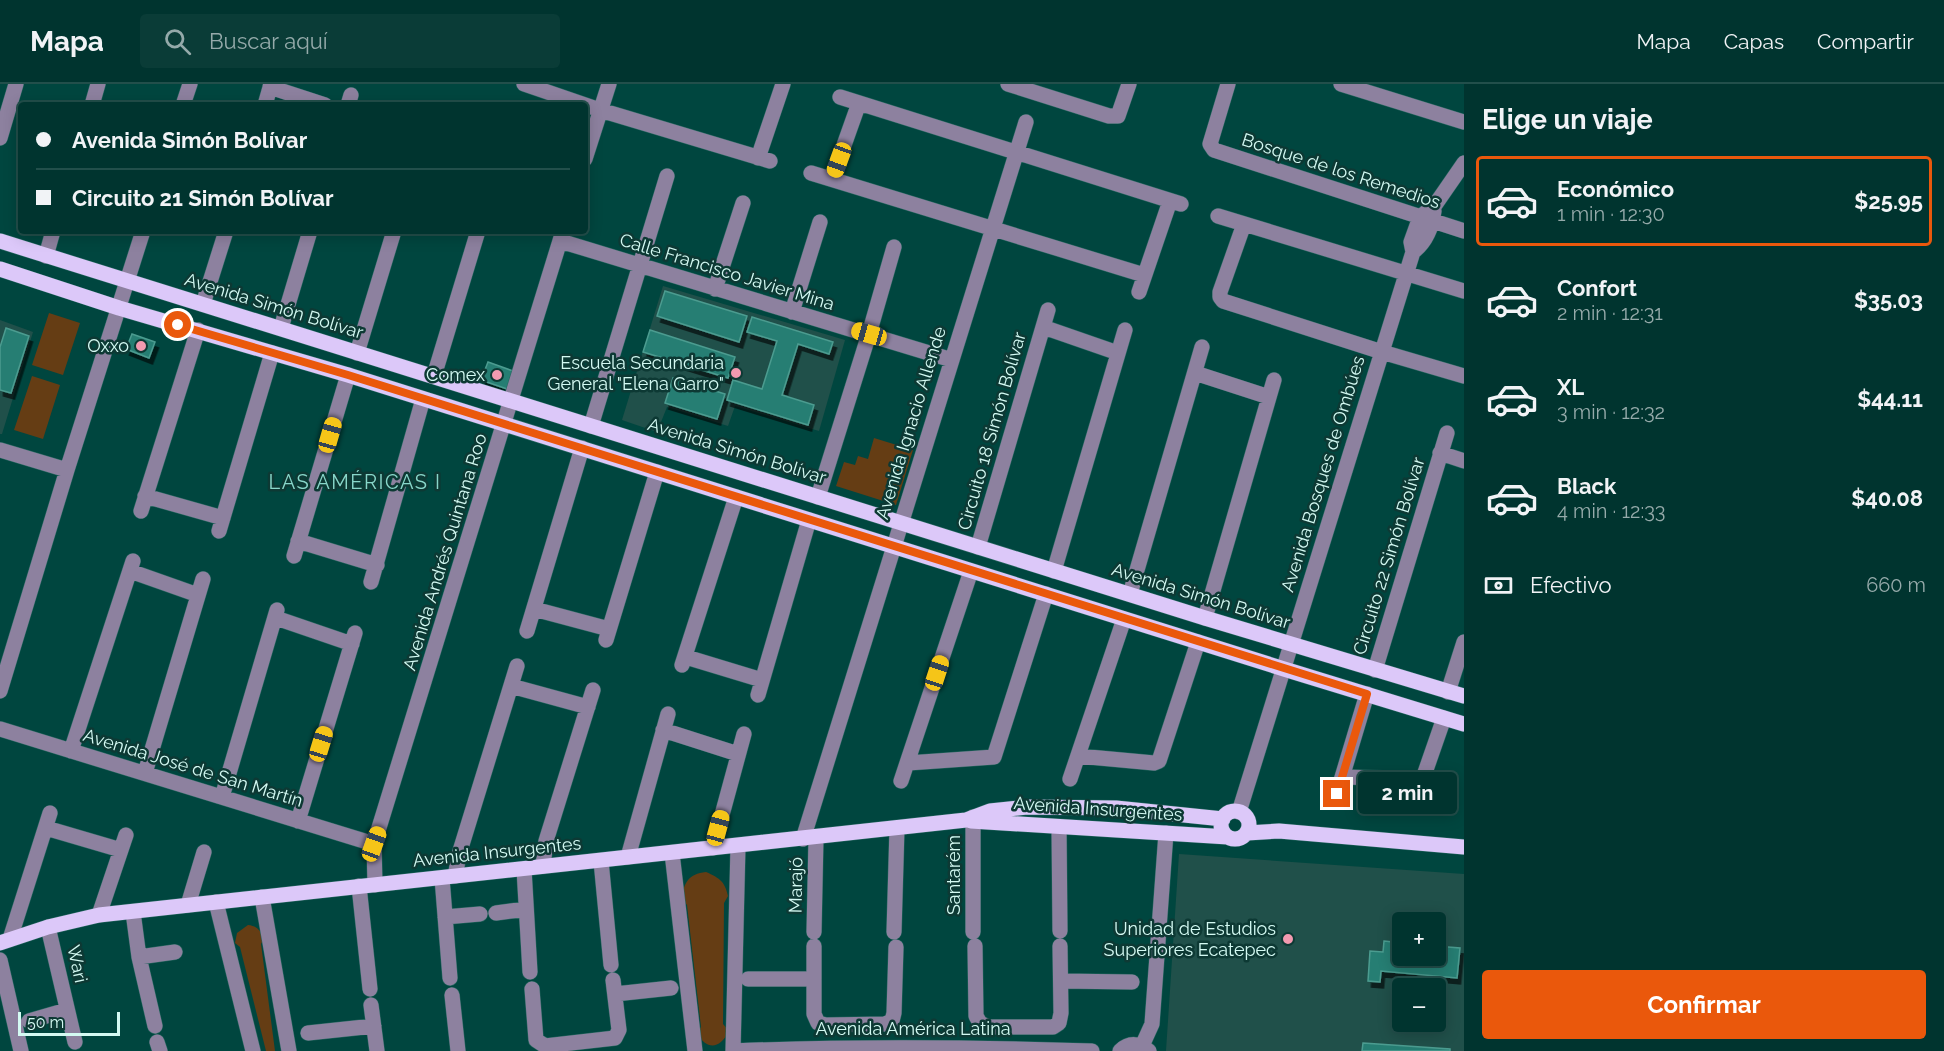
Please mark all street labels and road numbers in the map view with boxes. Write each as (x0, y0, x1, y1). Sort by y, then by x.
street label: Bosque de los Remedios (1239, 129, 1443, 213)
street label: Calle Francisco Javier Mina (617, 229, 837, 314)
street label: Avenida Simón Bolívar (182, 268, 367, 343)
street label: Avenida Ignacio Allende (871, 323, 950, 522)
street label: Circuito 18 Simón Bolívar (953, 329, 1030, 532)
street label: Avenida Bosques de Ombúes (1277, 353, 1369, 594)
street label: Avenida Simón Bolívar (645, 413, 830, 488)
street label: Avenida Andrés Quintana Roo (398, 431, 491, 673)
street label: Circuito 22 Simón Bolívar (1348, 454, 1429, 657)
street label: Avenida Simón Bolívar (1109, 558, 1294, 633)
street label: Avenida José de San Martín (81, 724, 305, 811)
street label: Avenida Insurgentes (1013, 792, 1183, 825)
street label: Avenida Insurgentes (412, 832, 582, 871)
street label: Santarém (943, 835, 964, 915)
street label: Marajó (785, 856, 806, 913)
street label: Wari (63, 943, 92, 985)
street label: Avenida América Latina (815, 1018, 1011, 1039)

